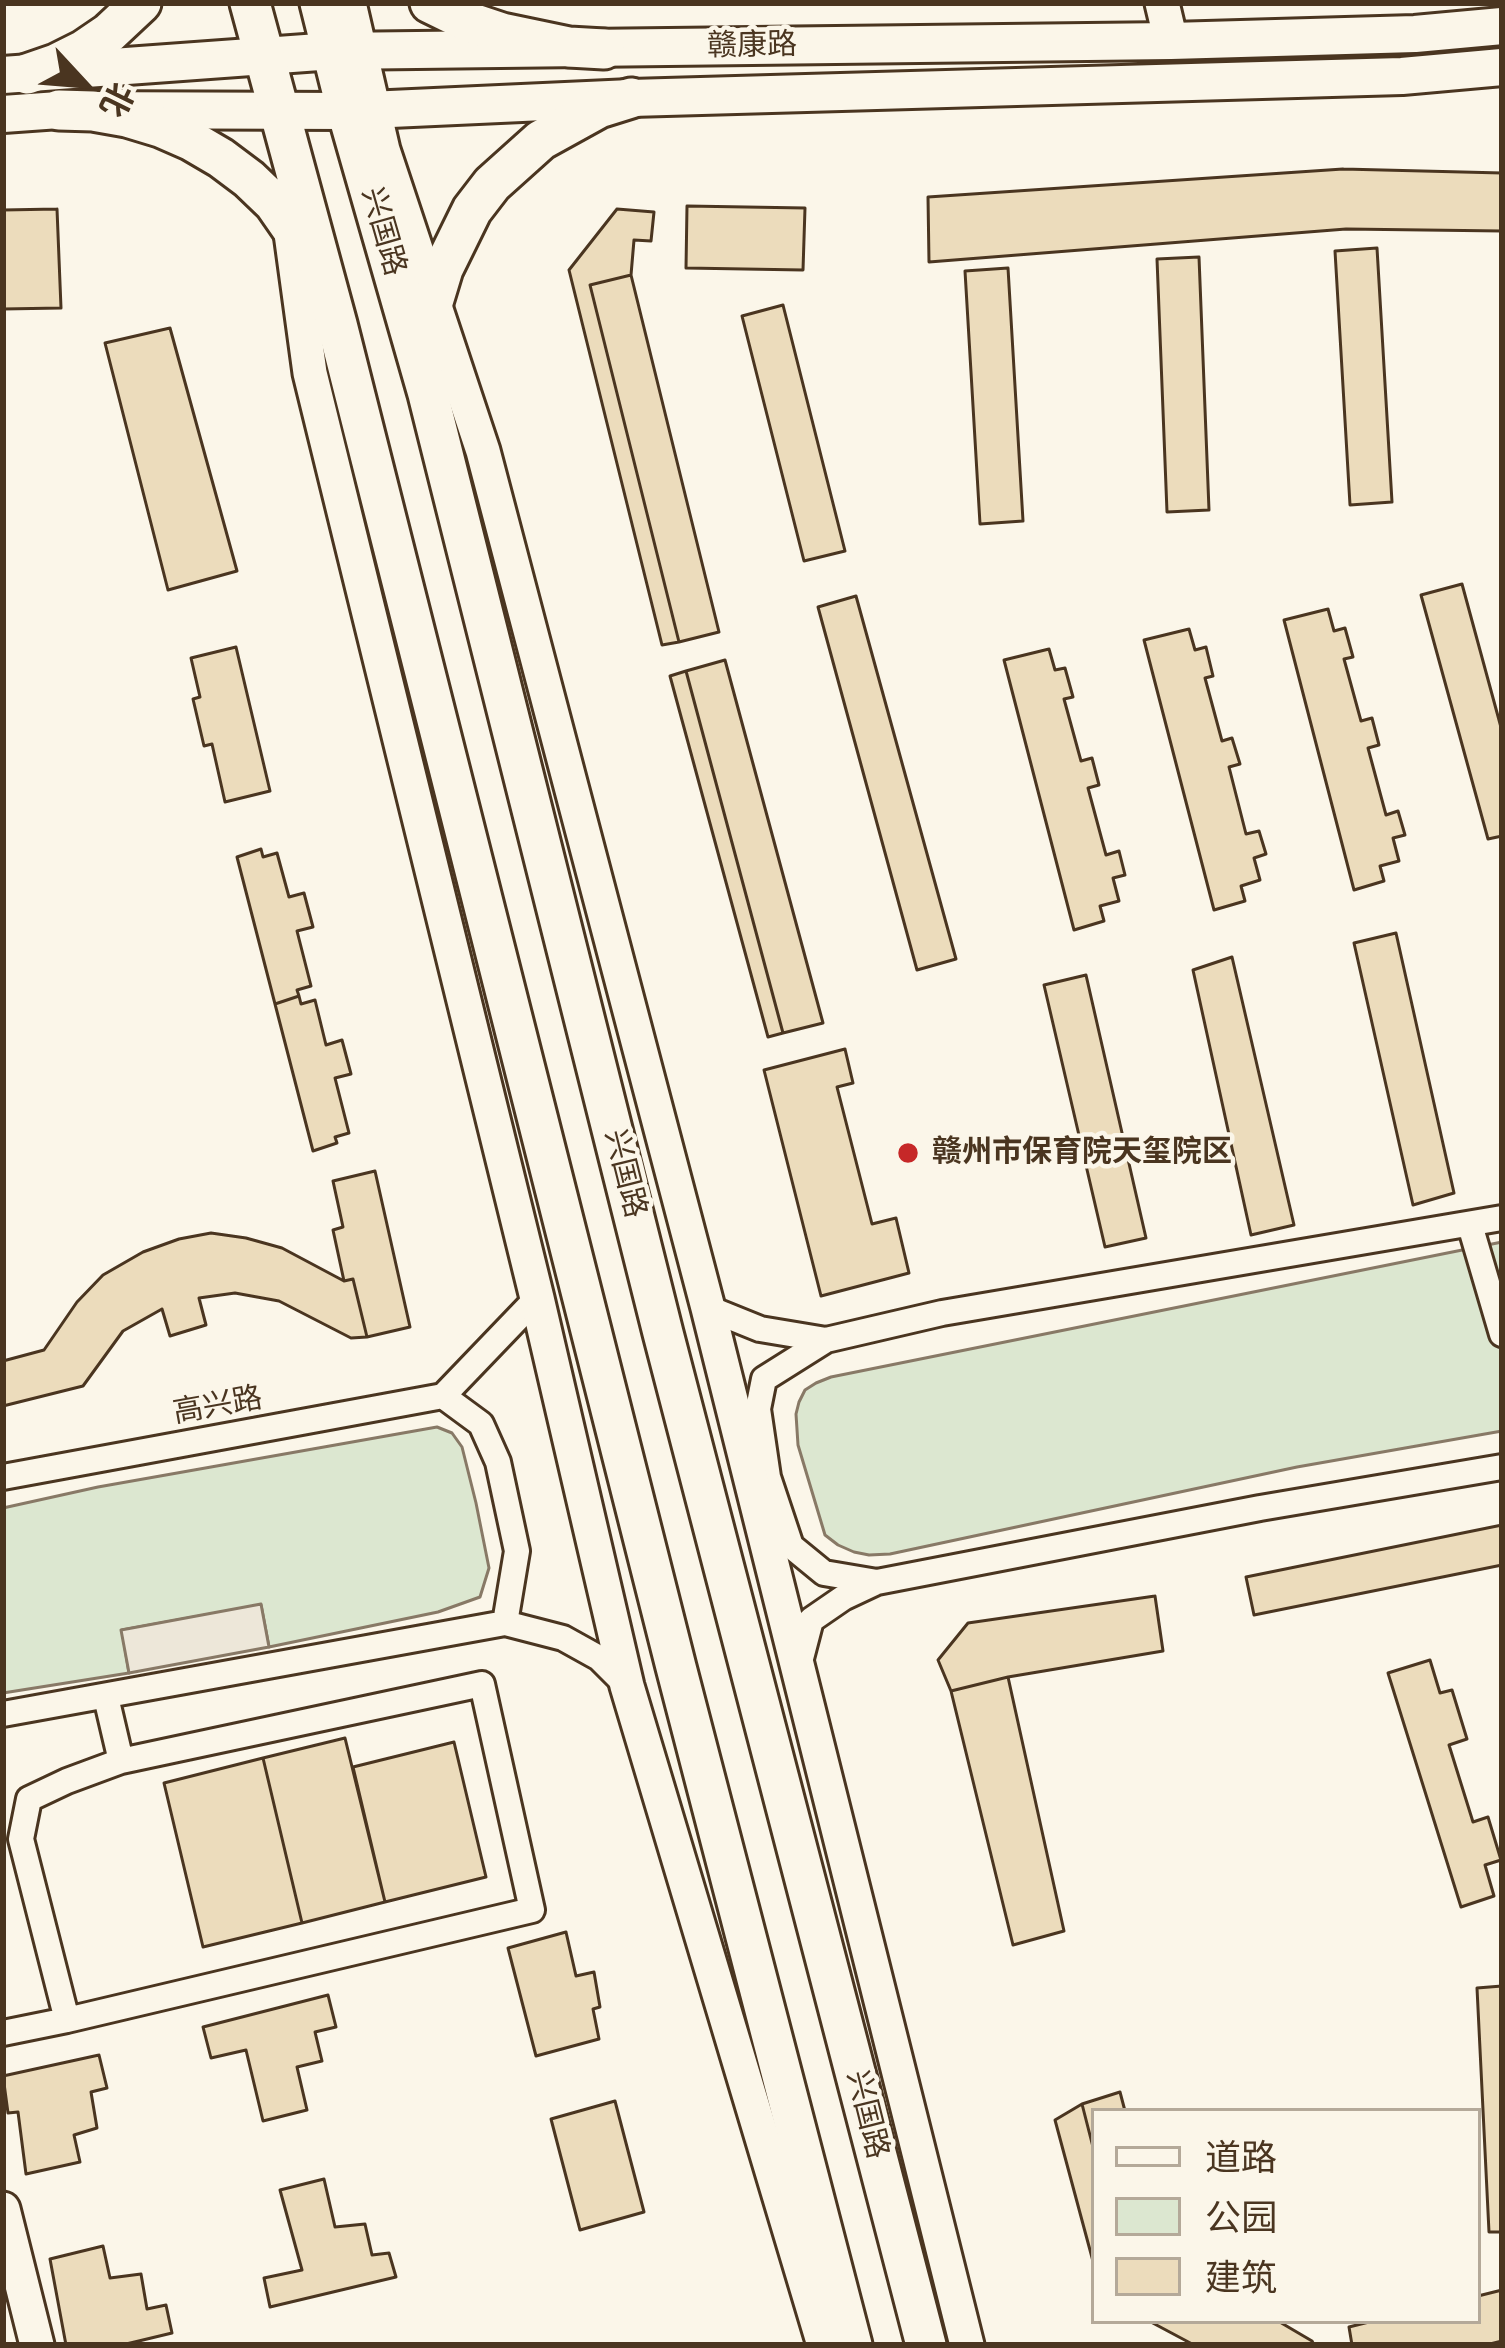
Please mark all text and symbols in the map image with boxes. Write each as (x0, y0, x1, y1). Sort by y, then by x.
north arrow (24, 24, 144, 144)
street label: 赣康路 (707, 28, 797, 66)
text: 北 (88, 75, 145, 125)
street label: 兴国路 (352, 184, 412, 280)
street label: 兴国路 (596, 1126, 652, 1222)
place label: 赣州市保育院天玺院区 (932, 1135, 1232, 1171)
marker: 赣州市保育院天玺院区 (895, 1140, 921, 1166)
street label: 高兴路 (171, 1381, 265, 1433)
street label: 兴国路 (838, 2067, 894, 2163)
legend (1091, 2108, 1481, 2324)
text: 道路 (1205, 2132, 1277, 2183)
text: 公园 (1205, 2192, 1277, 2243)
text: 建筑 (1205, 2252, 1277, 2303)

